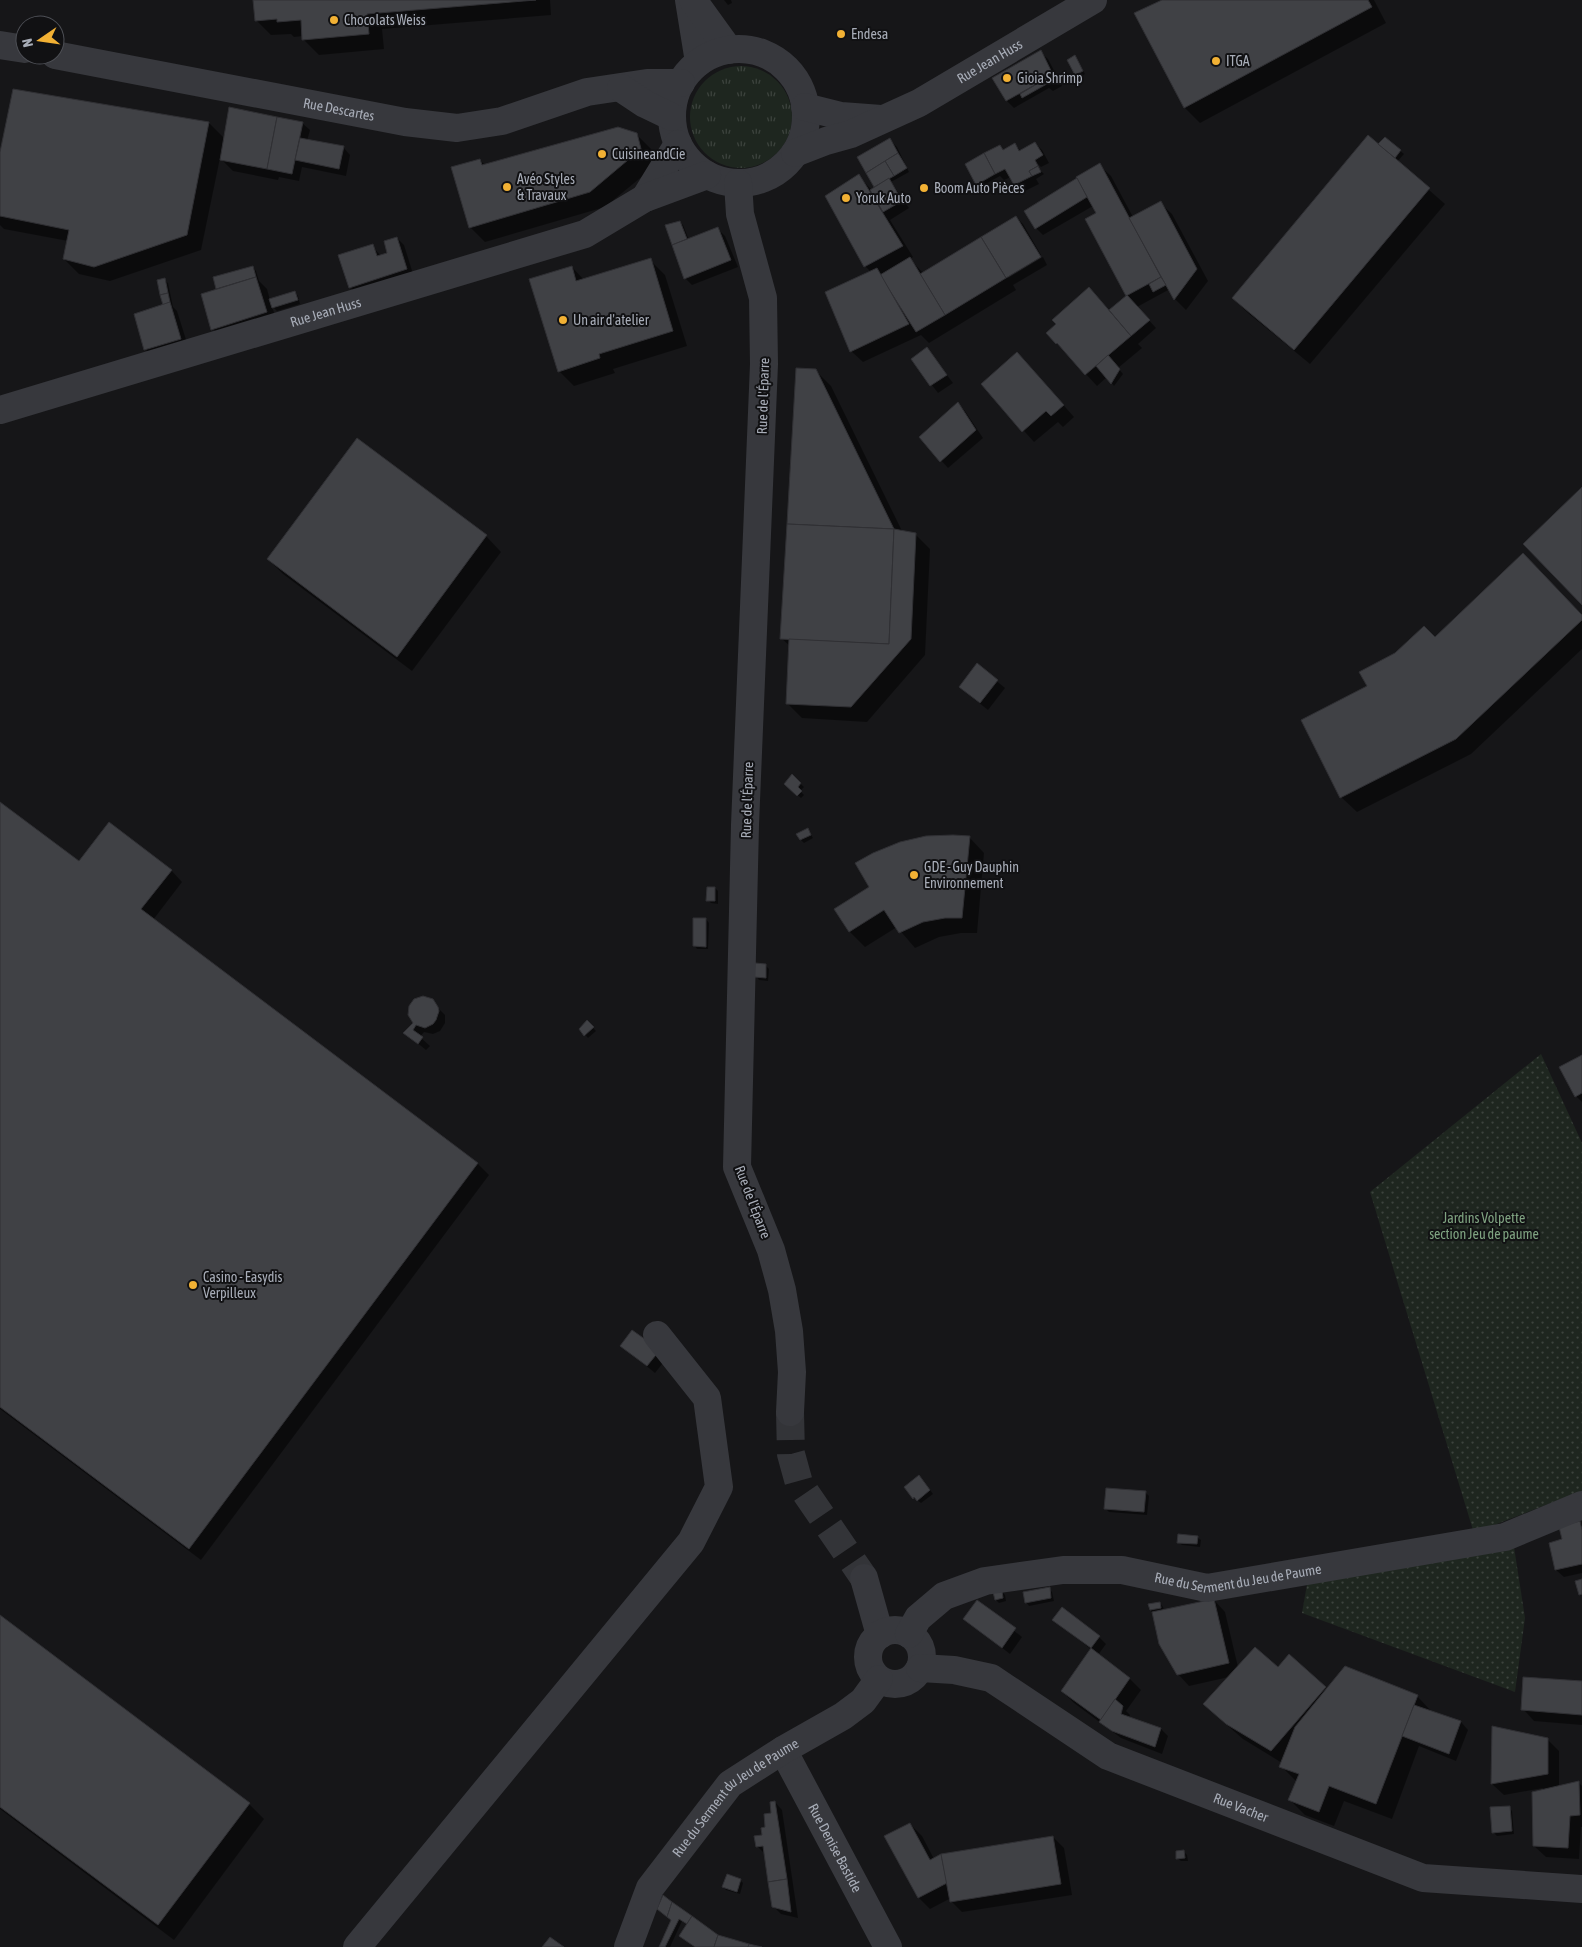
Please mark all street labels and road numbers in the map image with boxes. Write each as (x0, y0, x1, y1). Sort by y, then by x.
street label: Rue Jean Huss (954, 36, 1025, 87)
street label: Rue Descartes (302, 95, 376, 124)
street label: Rue Jean Huss (288, 294, 363, 330)
street label: Rue de l'Éparre (754, 357, 772, 435)
street label: Rue de l'Éparre (738, 761, 756, 839)
street label: Rue de l'Éparre (732, 1163, 774, 1241)
street label: Rue du Serment du Jeu de Paume (1153, 1561, 1323, 1596)
street label: Rue du Serment du Jeu de Paume (669, 1735, 801, 1860)
street label: Rue Vacher (1211, 1790, 1271, 1826)
street label: Rue Denise Bastide (805, 1801, 865, 1895)

